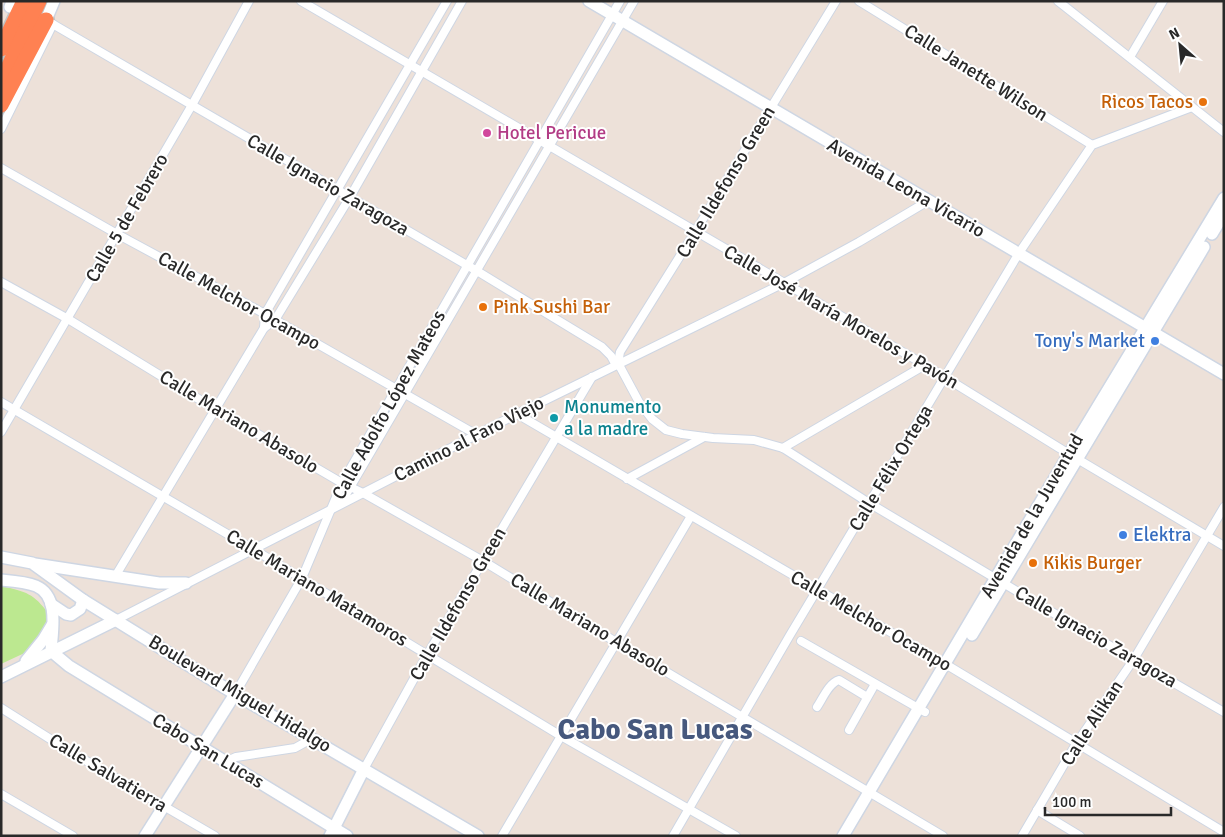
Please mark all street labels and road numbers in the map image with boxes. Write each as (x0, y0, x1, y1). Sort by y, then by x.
street label: Calle Janette Wilson (900, 19, 1052, 127)
street label: Calle Ildefonso Green (671, 102, 781, 262)
street label: Calle Ignacio Zaragoza (243, 129, 413, 241)
street label: Avenida Leona Vicario (823, 133, 989, 243)
street label: Calle 5 de Febrero (80, 149, 174, 287)
street label: Calle José María Morelos y Pavón (719, 240, 963, 394)
street label: Calle Melchor Ocampo (153, 246, 325, 356)
street label: Calle Adolfo López Mateos (327, 306, 451, 504)
street label: Calle Mariano Abasolo (155, 365, 323, 479)
street label: Camino al Faro Viejo (390, 391, 548, 487)
street label: Calle Félix Ortega (844, 400, 938, 536)
street label: Avenida de la Juventud (975, 429, 1089, 603)
street label: Calle Ildefonso Green (404, 523, 512, 685)
street label: Calle Mariano Matamoros (222, 524, 412, 652)
street label: Calle Melchor Ocampo (786, 565, 956, 677)
street label: Calle Mariano Abasolo (506, 568, 674, 682)
street label: Calle Ignacio Zaragoza (1011, 581, 1181, 693)
street label: Boulevard Miguel Hidalgo (144, 630, 336, 758)
street label: Calle Alikan (1056, 676, 1128, 770)
street label: Cabo San Lucas (148, 708, 268, 794)
street label: Calle Salvatierra (44, 728, 172, 818)

